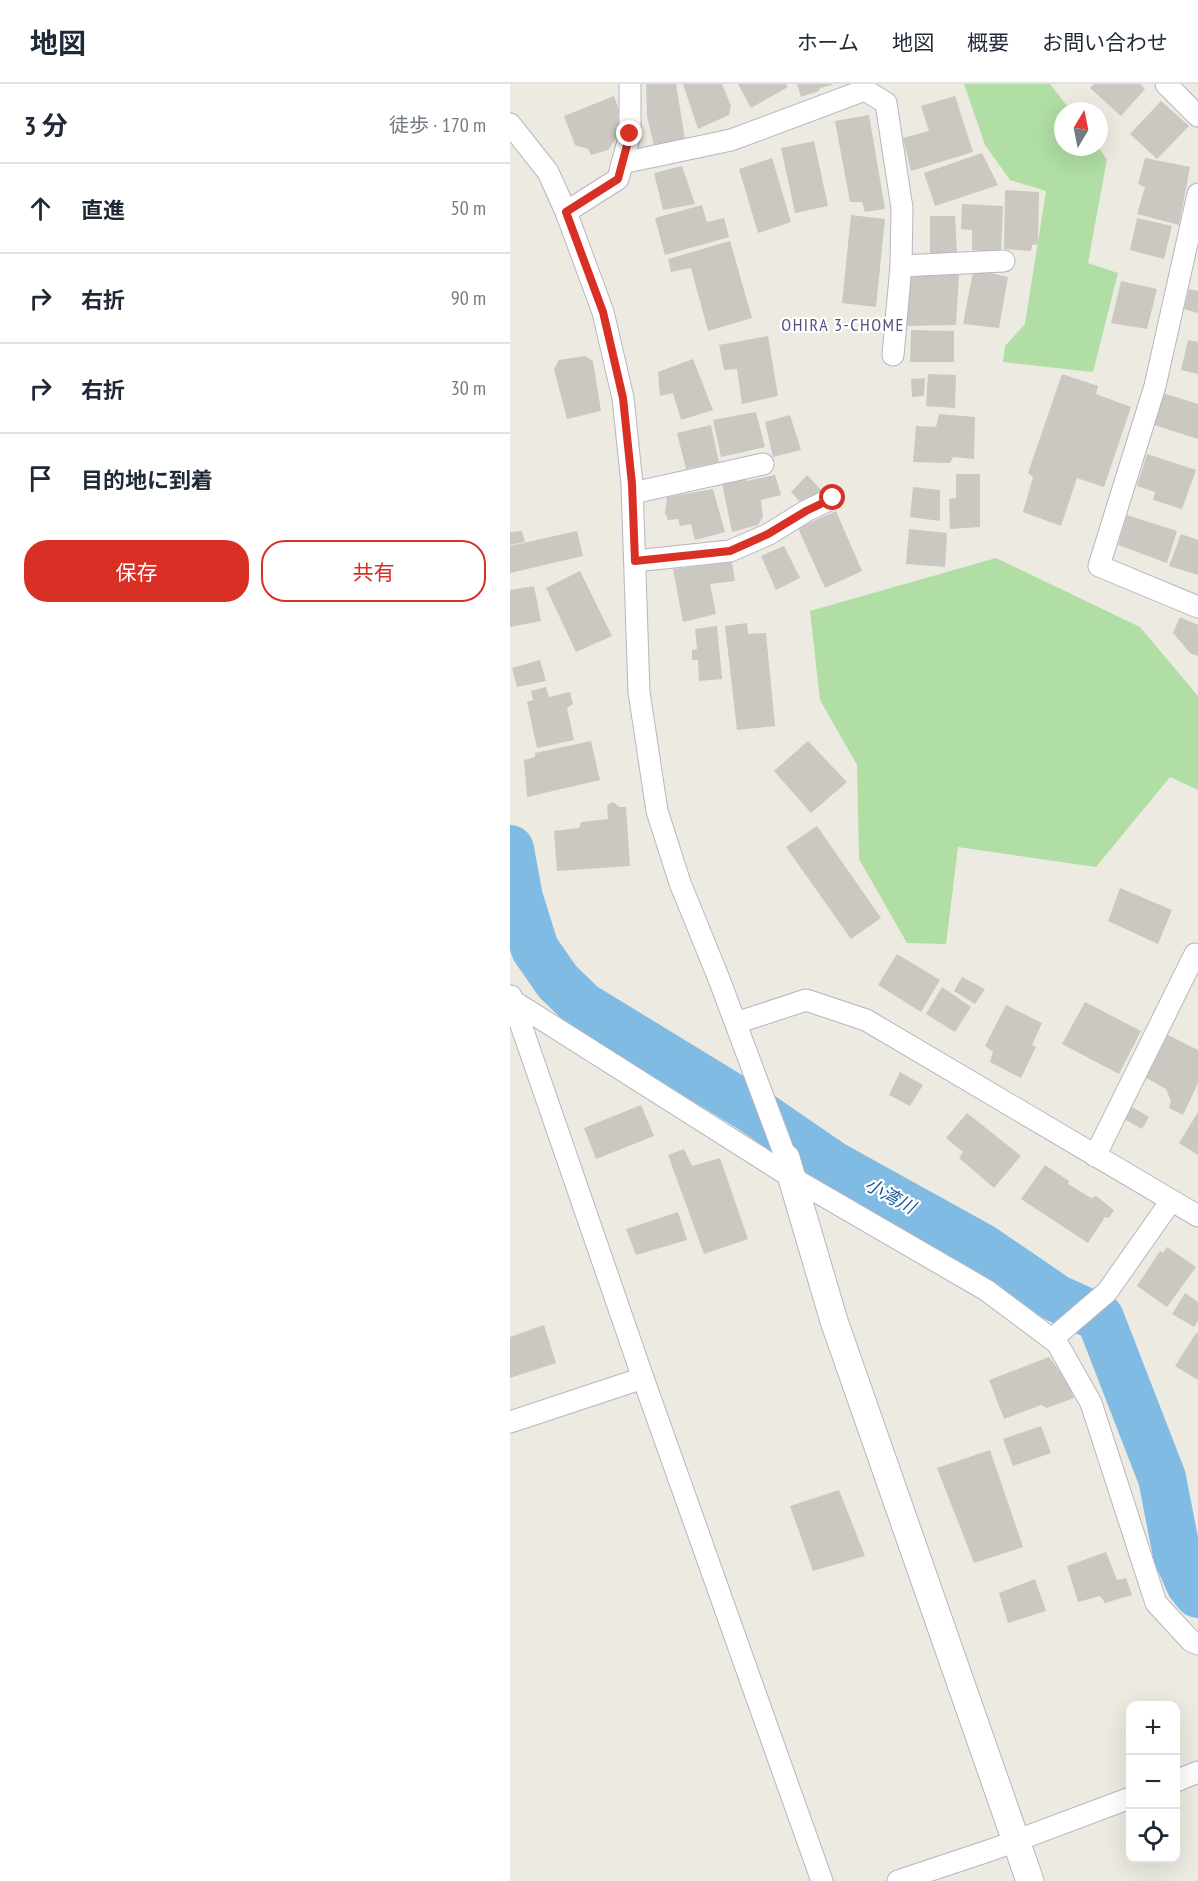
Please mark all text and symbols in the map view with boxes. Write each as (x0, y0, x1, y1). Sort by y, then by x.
text: 地図 (30, 24, 86, 61)
text: ホーム (797, 29, 859, 56)
text: 地図 (892, 29, 934, 56)
text: 概要 (967, 29, 1009, 56)
text: お問い合わせ (1042, 29, 1168, 56)
north arrow (1054, 102, 1108, 156)
text: 3 分 (24, 109, 68, 142)
text: 徒歩 · 170 m (389, 112, 486, 138)
route end (616, 120, 642, 146)
icon: ahead (24, 192, 57, 225)
text: 50 m (451, 195, 486, 221)
text: 直進 (81, 196, 125, 224)
icon: right (24, 282, 57, 315)
text: 90 m (451, 285, 486, 311)
text: 右折 (81, 286, 125, 314)
district label: OHIRA 3-CHOME (781, 313, 905, 336)
icon: right (24, 372, 57, 405)
text: 30 m (451, 375, 486, 401)
text: 右折 (81, 376, 125, 404)
icon: arrive (24, 462, 57, 495)
text: 目的地に到着 (81, 466, 213, 494)
route start (819, 484, 845, 510)
button: 保存 (24, 540, 249, 602)
button: 共有 (261, 540, 486, 602)
water label: 小湾川 (861, 1172, 921, 1220)
map controls (1126, 1701, 1180, 1863)
button: + (1126, 1701, 1180, 1755)
button: − (1126, 1755, 1180, 1809)
button: locate (1126, 1809, 1180, 1863)

